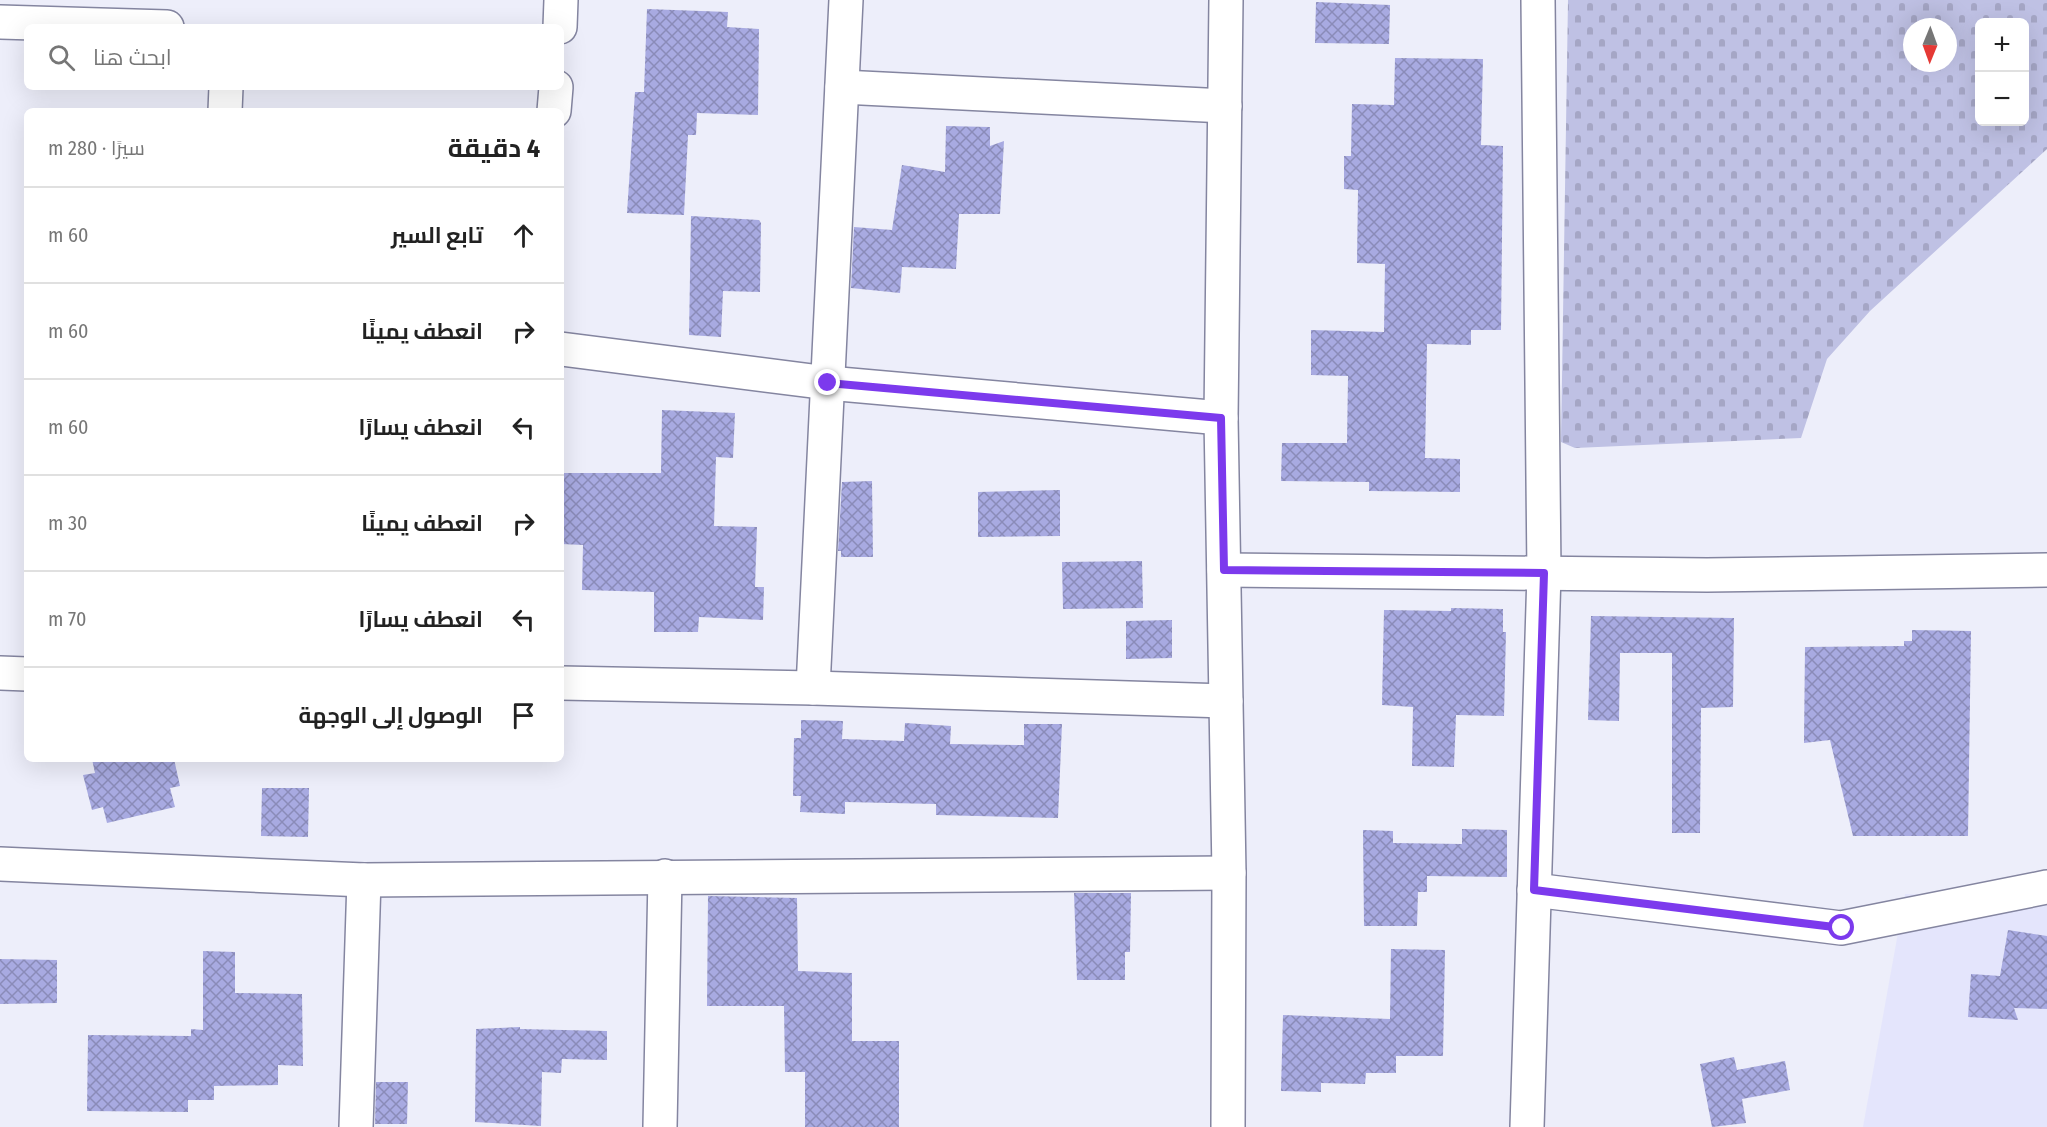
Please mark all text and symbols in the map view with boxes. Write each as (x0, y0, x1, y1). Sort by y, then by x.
north arrow (1903, 18, 1957, 72)
map controls (1975, 18, 2029, 126)
button: + (1975, 18, 2029, 72)
search box (24, 24, 564, 90)
icon: search (45, 41, 78, 74)
text: ابحث هنا (93, 44, 172, 71)
button: − (1975, 72, 2029, 126)
text: 4 دقيقة (448, 133, 540, 164)
text: سيرًا · 280 m (48, 136, 145, 160)
icon: ahead (507, 219, 540, 252)
text: تابع السير (391, 222, 483, 249)
text: 60 m (48, 223, 88, 247)
icon: right (507, 315, 540, 348)
text: انعطف يمينًا (361, 318, 483, 345)
text: 60 m (48, 319, 88, 343)
route end (814, 369, 840, 395)
icon: left (507, 411, 540, 444)
text: انعطف يسارًا (358, 414, 483, 441)
text: 60 m (48, 415, 88, 439)
icon: right (507, 507, 540, 540)
text: انعطف يمينًا (361, 510, 483, 537)
text: 30 m (48, 511, 88, 535)
icon: left (507, 603, 540, 636)
text: انعطف يسارًا (358, 606, 483, 633)
text: 70 m (48, 607, 86, 631)
icon: arrive (507, 699, 540, 732)
text: الوصول إلى الوجهة (299, 702, 483, 729)
route start (1828, 914, 1854, 940)

